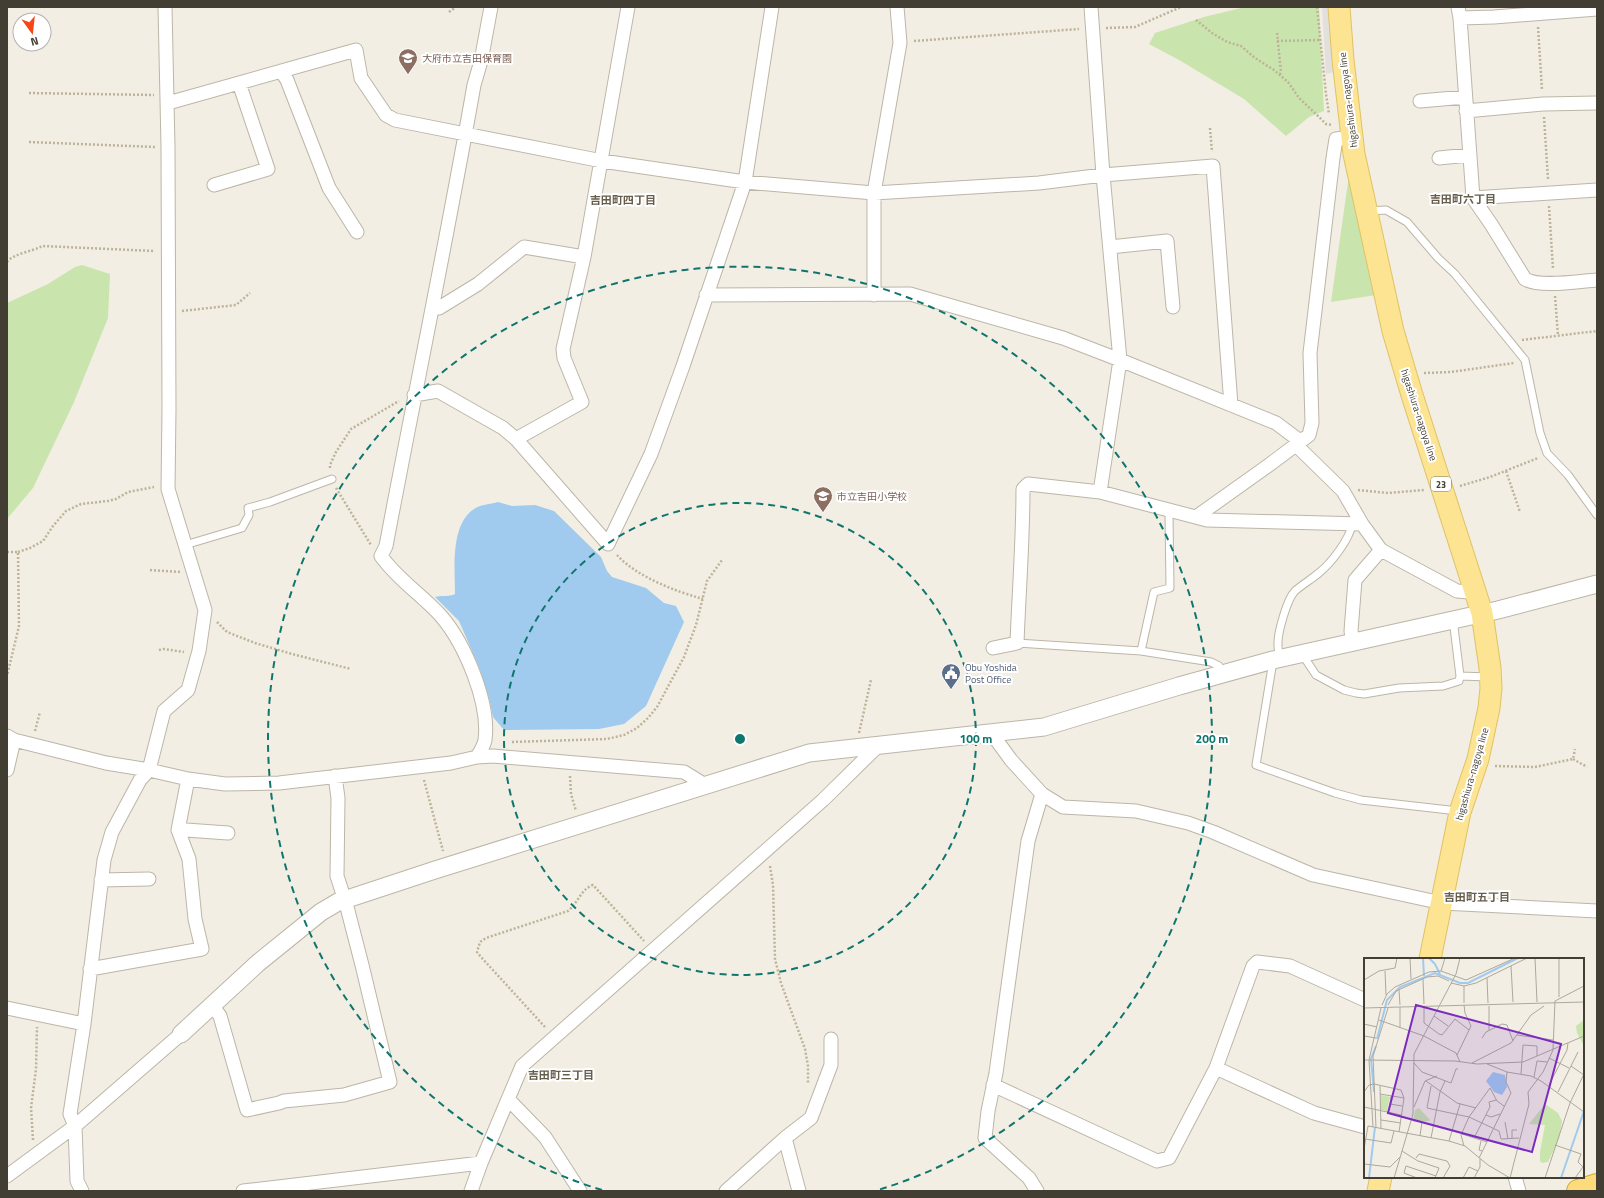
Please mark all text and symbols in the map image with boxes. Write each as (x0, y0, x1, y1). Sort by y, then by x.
north arrow (12, 12, 52, 52)
text: N (29, 33, 40, 50)
school or university icon: 大府市立吉田保育園 (397, 47, 419, 75)
place label: 大府市立吉田保育園 (422, 51, 512, 66)
street label: higashiura-nagoya line (1335, 52, 1361, 148)
district label: 吉田町六丁目 (1430, 191, 1496, 207)
district label: 吉田町四丁目 (590, 192, 656, 208)
street label: higashiura-nagoya line (1397, 367, 1441, 463)
road number: 23 (1431, 477, 1451, 491)
school or university icon: 市立吉田小学校 (812, 485, 834, 513)
place label: 市立吉田小学校 (837, 489, 907, 504)
place label: Obu Yoshida Post Office (965, 660, 1017, 687)
public building icon: Obu Yoshida Post Office (940, 662, 962, 690)
street label: higashiura-nagoya line (1452, 726, 1492, 822)
text: 100 m (960, 729, 992, 748)
text: 200 m (1196, 729, 1228, 748)
centre of rings (733, 732, 747, 746)
district label: 吉田町五丁目 (1444, 889, 1510, 905)
inset map (1364, 958, 1584, 1178)
district label: 吉田町三丁目 (528, 1067, 594, 1083)

